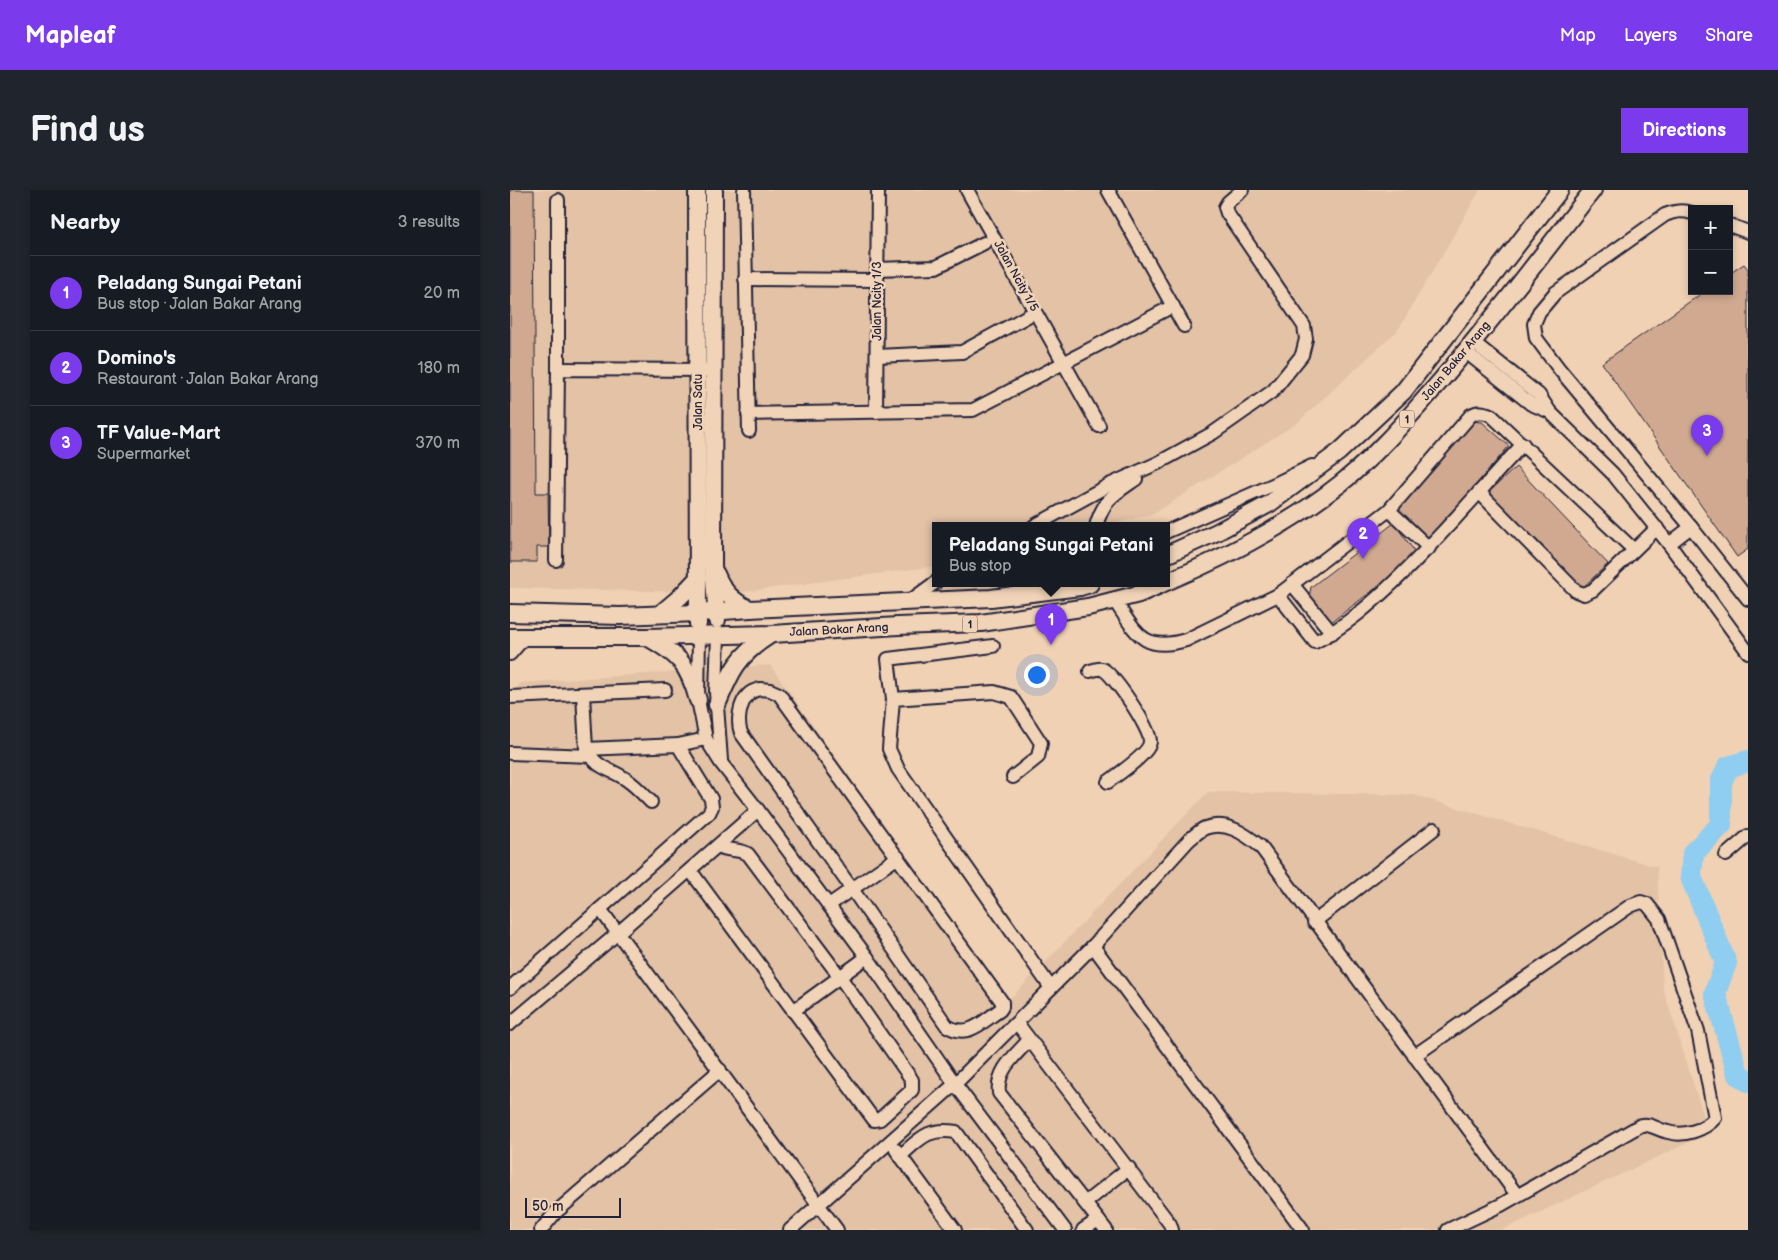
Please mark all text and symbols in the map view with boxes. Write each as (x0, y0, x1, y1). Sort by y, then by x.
text: Mapleaf (25, 21, 116, 50)
text: Map (1560, 25, 1596, 46)
text: Layers (1624, 25, 1677, 46)
text: Share (1705, 25, 1753, 46)
button: Directions (1621, 108, 1748, 153)
text: Find us (30, 109, 145, 152)
map controls (1688, 205, 1733, 295)
button: + (1688, 205, 1733, 250)
text: Nearby (50, 210, 120, 235)
text: 3 results (398, 213, 460, 232)
street label: Jalan Ncity 1/5 (990, 238, 1042, 314)
button: − (1688, 250, 1733, 295)
street label: Jalan Ncity 1/3 (870, 261, 885, 341)
text: Peladang Sungai Petani (97, 272, 302, 295)
text: 1 (63, 284, 69, 303)
text: 20 m (424, 284, 460, 303)
text: Bus stop · Jalan Bakar Arang (97, 295, 302, 314)
street label: Jalan Bakar Arang (1418, 318, 1494, 404)
text: Domino's (97, 347, 176, 370)
text: 2 (61, 359, 71, 378)
text: 180 m (418, 359, 460, 378)
text: Restaurant · Jalan Bakar Arang (97, 370, 318, 389)
street label: Jalan Satu (691, 374, 706, 430)
road number: 1 (1400, 410, 1414, 428)
pin: 3 (1691, 415, 1723, 456)
text: TF Value-Mart (97, 422, 220, 445)
text: 3 (61, 434, 71, 453)
text: 370 m (415, 434, 460, 453)
text: Supermarket (97, 445, 190, 464)
pin: 2 (1347, 518, 1379, 559)
popup (932, 522, 1170, 587)
text: Peladang Sungai Petani (949, 534, 1153, 557)
text: Bus stop (949, 557, 1012, 576)
pin: 1 (1035, 604, 1067, 645)
road number: 1 (962, 616, 978, 632)
street label: Jalan Bakar Arang (789, 620, 889, 640)
your location (1024, 662, 1050, 688)
scale bar (525, 1195, 621, 1218)
text: 50 m (532, 1198, 564, 1215)

